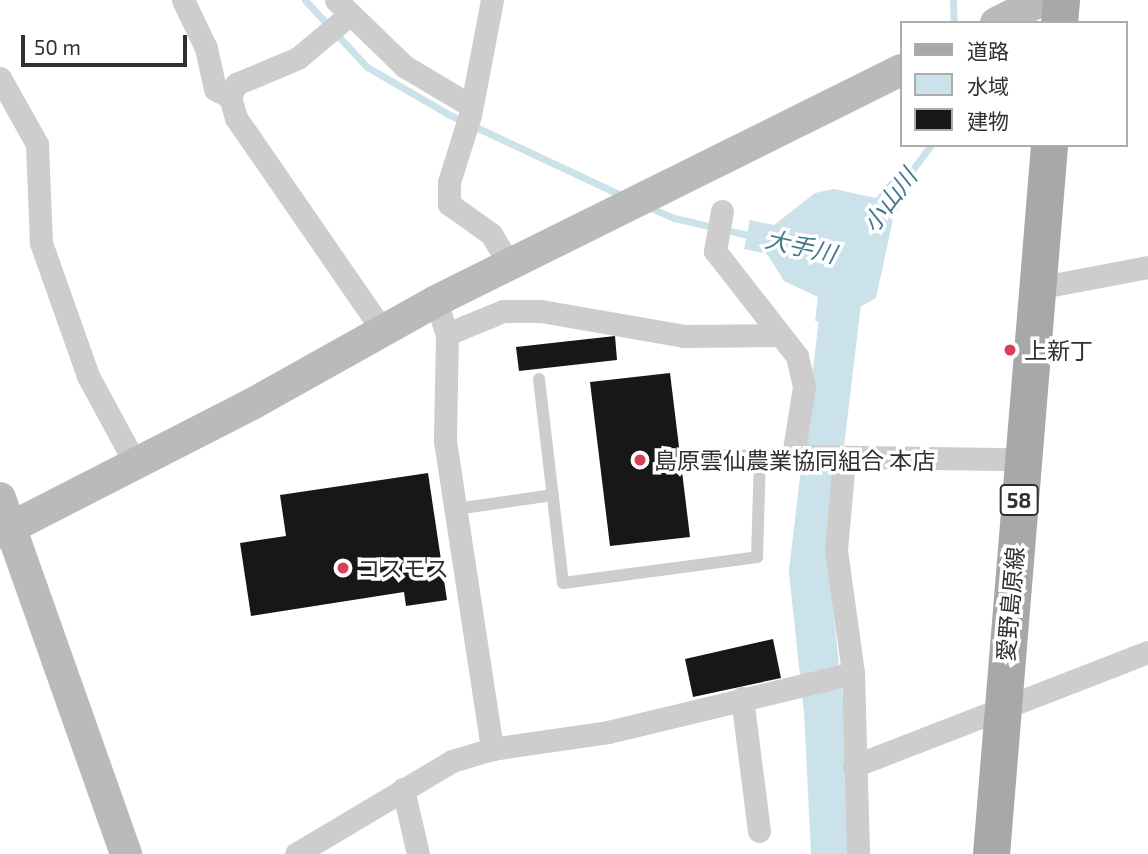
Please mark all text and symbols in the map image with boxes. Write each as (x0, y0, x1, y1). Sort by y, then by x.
scale bar (24, 21, 191, 65)
legend (900, 21, 1127, 147)
text: 50 m (34, 34, 81, 59)
text: 道路 (967, 38, 1009, 63)
text: 水域 (967, 73, 1009, 98)
text: 建物 (967, 108, 1009, 133)
water label: 小山川 (856, 163, 922, 237)
water label: 大手川 (763, 224, 839, 268)
place label: 上新丁 (1024, 336, 1093, 364)
marker: 上新丁 (1002, 342, 1018, 358)
place label: 島原雲仙農業協同組合 本店 (654, 446, 935, 474)
marker: 島原雲仙農業協同組合 本店 (632, 452, 648, 468)
road number: 58 (998, 482, 1040, 518)
street label: 愛野島原線 (991, 546, 1029, 662)
place label: コスモス (357, 554, 449, 582)
marker: コスモス (335, 560, 351, 576)

